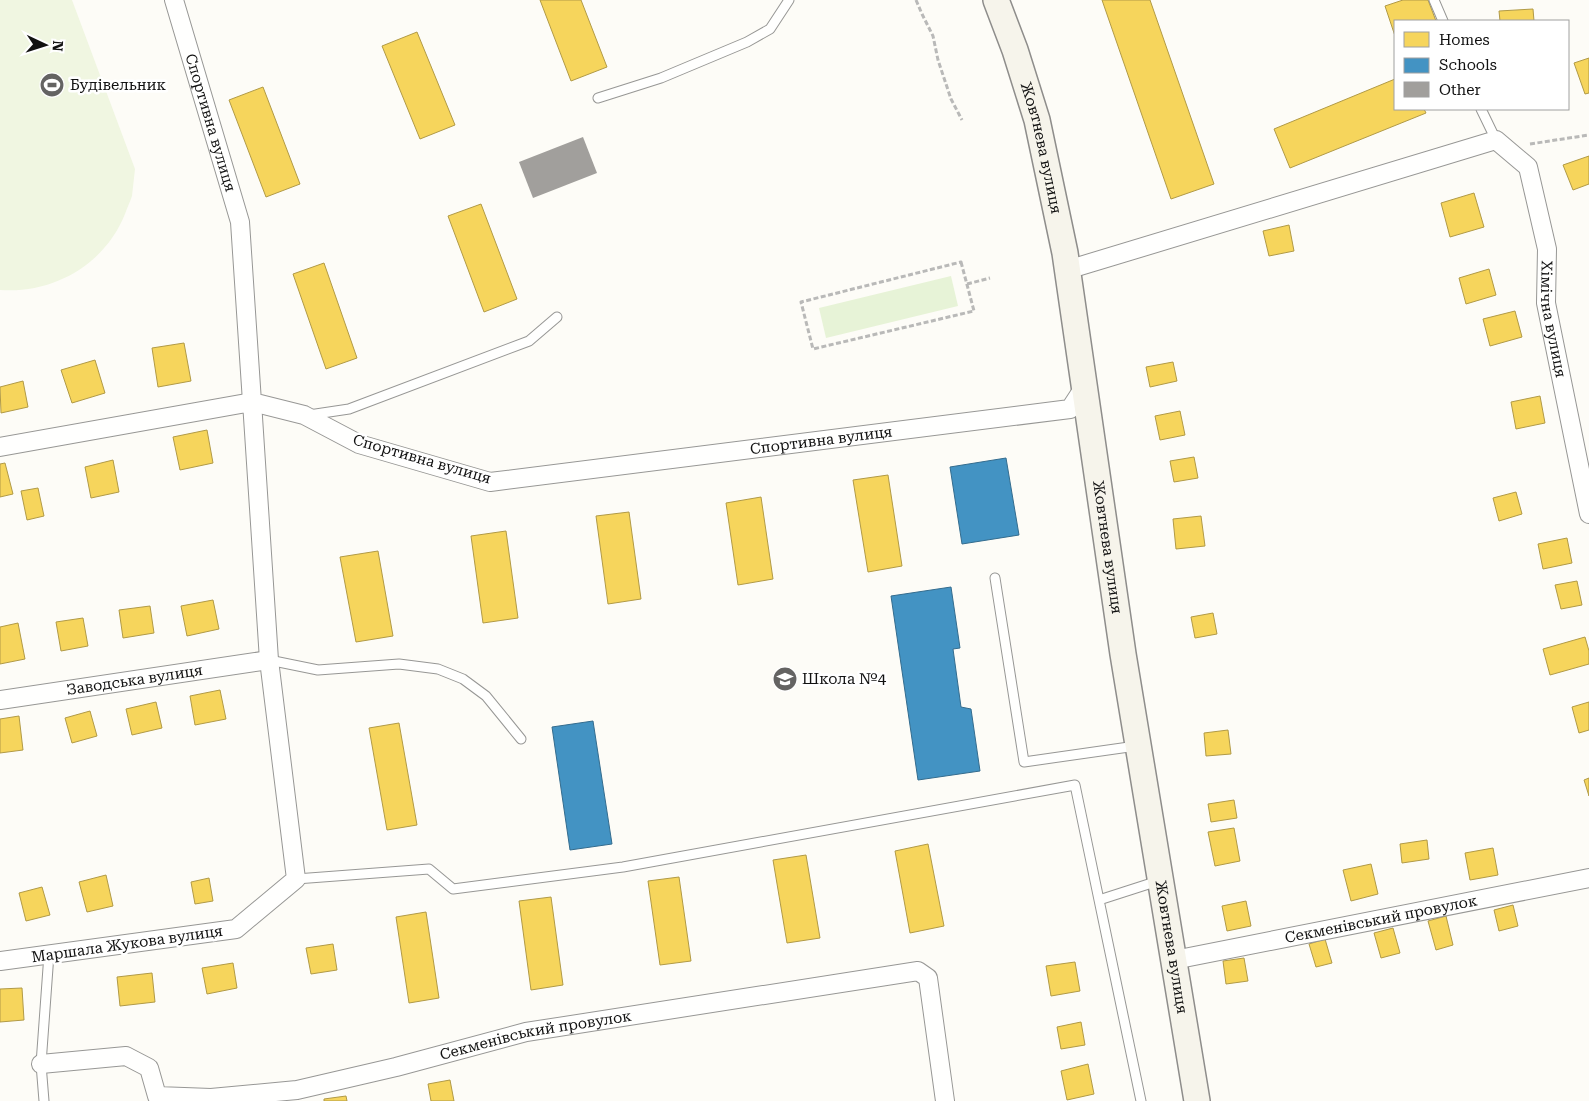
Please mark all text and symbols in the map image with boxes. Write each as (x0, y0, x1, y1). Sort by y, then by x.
north arrow (20, 20, 70, 70)
legend (1394, 20, 1569, 110)
text: Homes (1439, 31, 1490, 49)
text: N (50, 40, 66, 52)
street label: Спортивна вулиця (181, 52, 239, 194)
text: Schools (1439, 56, 1497, 74)
sports icon: Будівельник (39, 72, 65, 98)
place label: Будівельник (70, 76, 166, 94)
street label: Жовтнева вулиця (1017, 80, 1065, 215)
text: Other (1439, 81, 1481, 99)
street label: Хімічна вулиця (1537, 260, 1570, 379)
street label: Спортивна вулиця (749, 422, 893, 458)
street label: Спортивна вулиця (351, 431, 493, 487)
street label: Жовтнева вулиця (1089, 479, 1126, 615)
street label: Заводська вулиця (65, 661, 204, 699)
school or university icon: Школа №4 (772, 666, 798, 692)
place label: Школа №4 (802, 670, 887, 688)
street label: Жовтнева вулиця (1152, 879, 1191, 1015)
street label: Секменівський провулок (1283, 891, 1479, 947)
street label: Маршала Жукова вулиця (30, 922, 224, 966)
street label: Секменівський провулок (438, 1007, 633, 1064)

